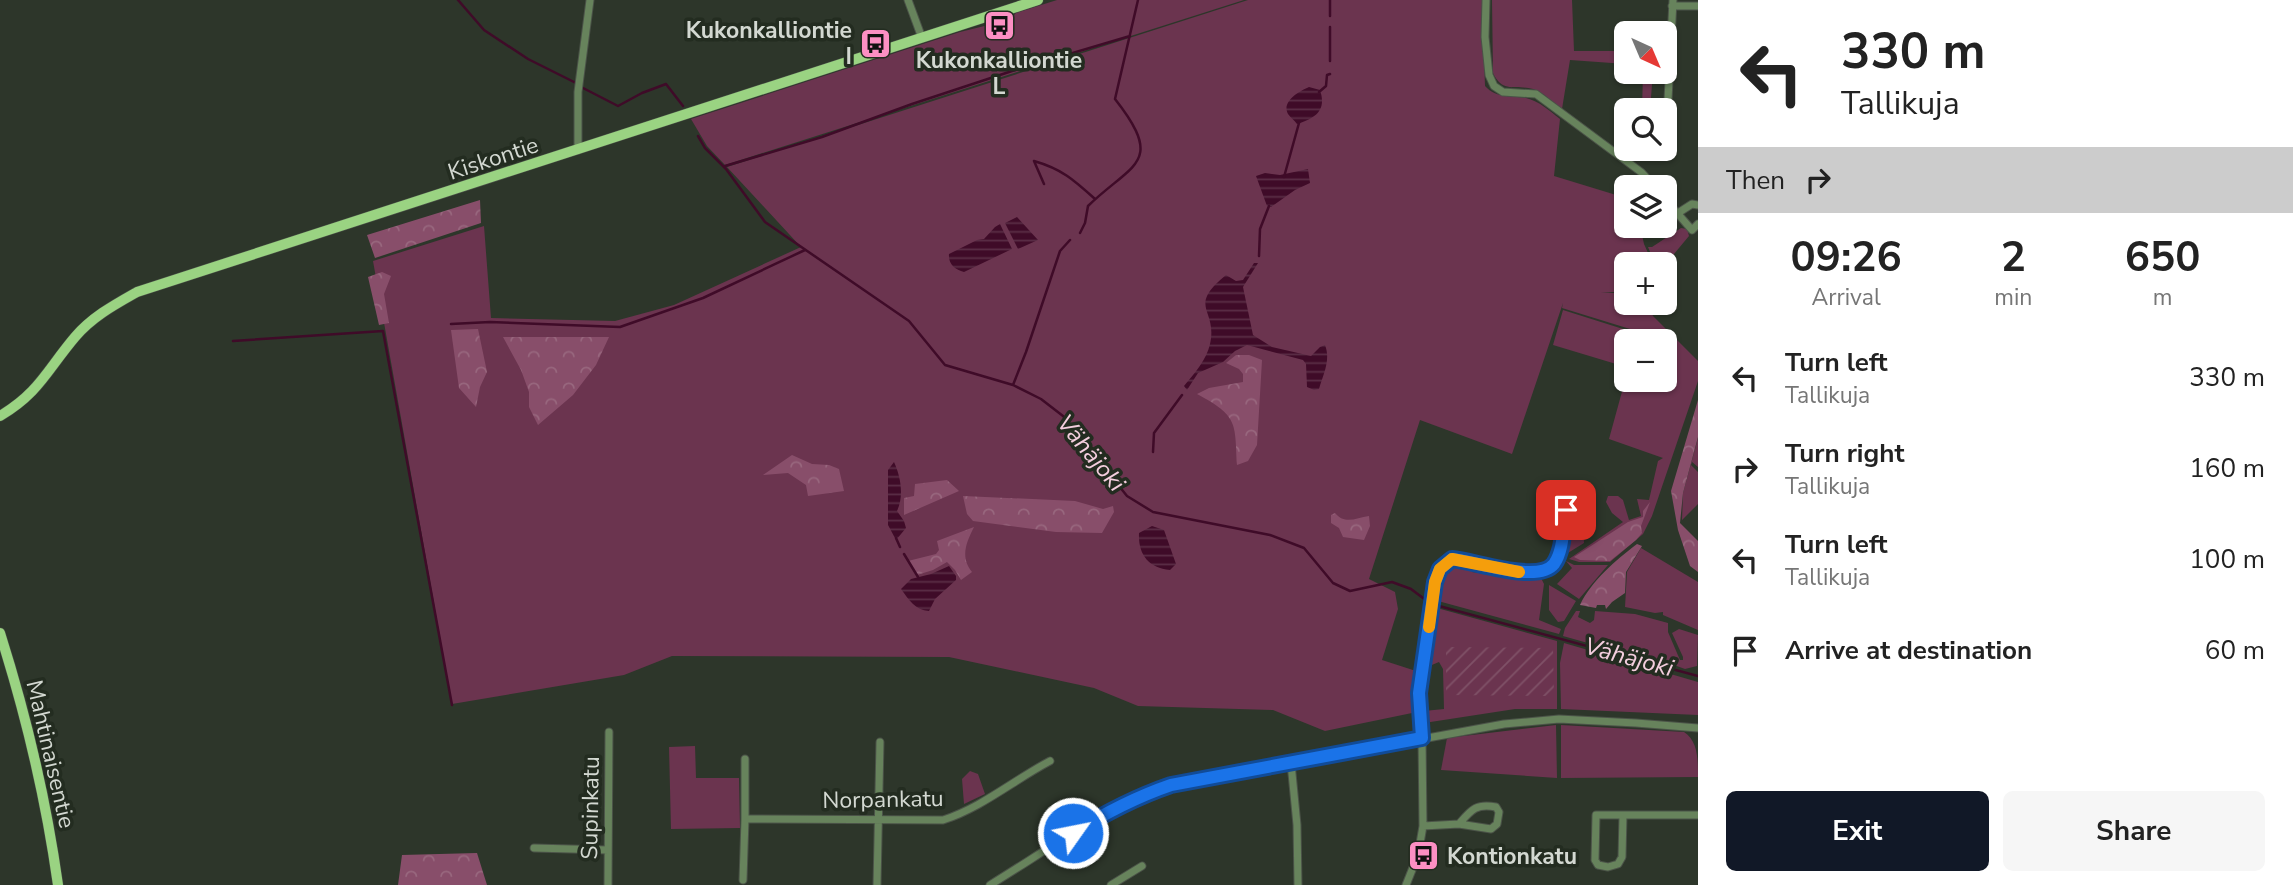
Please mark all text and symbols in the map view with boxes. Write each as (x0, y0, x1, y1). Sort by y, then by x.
bus stop icon: Kukonkalliontie L (982, 9, 1016, 43)
place label: Kukonkalliontie I (686, 15, 852, 72)
text: 330 m (1841, 18, 1985, 85)
north arrow (1614, 21, 1676, 84)
map controls (1614, 21, 1677, 392)
bus stop icon: Kukonkalliontie I (858, 26, 892, 60)
icon: left (1726, 28, 1817, 119)
place label: Kukonkalliontie L (916, 45, 1082, 102)
text: Tallikuja (1841, 82, 1960, 125)
button: search (1614, 98, 1677, 161)
street label: Kiskontie (444, 129, 542, 188)
icon: right (1799, 161, 1837, 199)
text: Then (1726, 163, 1785, 198)
button: layers (1614, 175, 1677, 238)
text: 09:26 (1791, 229, 1902, 286)
text: 2 (2001, 229, 2026, 286)
text: 650 (2125, 229, 2200, 286)
button: + (1614, 252, 1677, 315)
text: Arrival (1812, 282, 1881, 313)
text: min (1994, 282, 2032, 313)
text: m (2153, 282, 2173, 313)
button: − (1614, 329, 1677, 392)
text: Turn left (1785, 345, 1888, 380)
icon: left (1726, 359, 1764, 397)
text: 330 m (2189, 360, 2265, 395)
text: Tallikuja (1785, 380, 1870, 411)
water label: Vähäjoki (1050, 408, 1133, 498)
text: Turn right (1785, 436, 1904, 471)
icon: right (1726, 450, 1764, 488)
text: 160 m (2189, 451, 2265, 486)
text: Tallikuja (1785, 471, 1870, 502)
pin (1536, 480, 1596, 540)
icon: arrive (1547, 491, 1585, 529)
text: Turn left (1785, 527, 1888, 562)
icon: left (1726, 541, 1764, 579)
text: 100 m (2189, 542, 2265, 577)
text: Tallikuja (1785, 562, 1870, 593)
water label: Vähäjoki (1581, 630, 1677, 684)
icon: arrive (1726, 632, 1764, 670)
text: Arrive at destination (1785, 633, 2032, 668)
text: 60 m (2205, 633, 2265, 668)
street label: Mahtinaisentie (18, 677, 83, 831)
street label: Supinkatu (574, 756, 607, 860)
street label: Norpankatu (822, 783, 944, 816)
button: Exit (1726, 791, 1989, 871)
button: Share (2003, 791, 2265, 871)
position arrow (1036, 796, 1110, 870)
bus stop icon: Kontionkatu (1407, 839, 1441, 873)
place label: Kontionkatu (1447, 841, 1577, 872)

